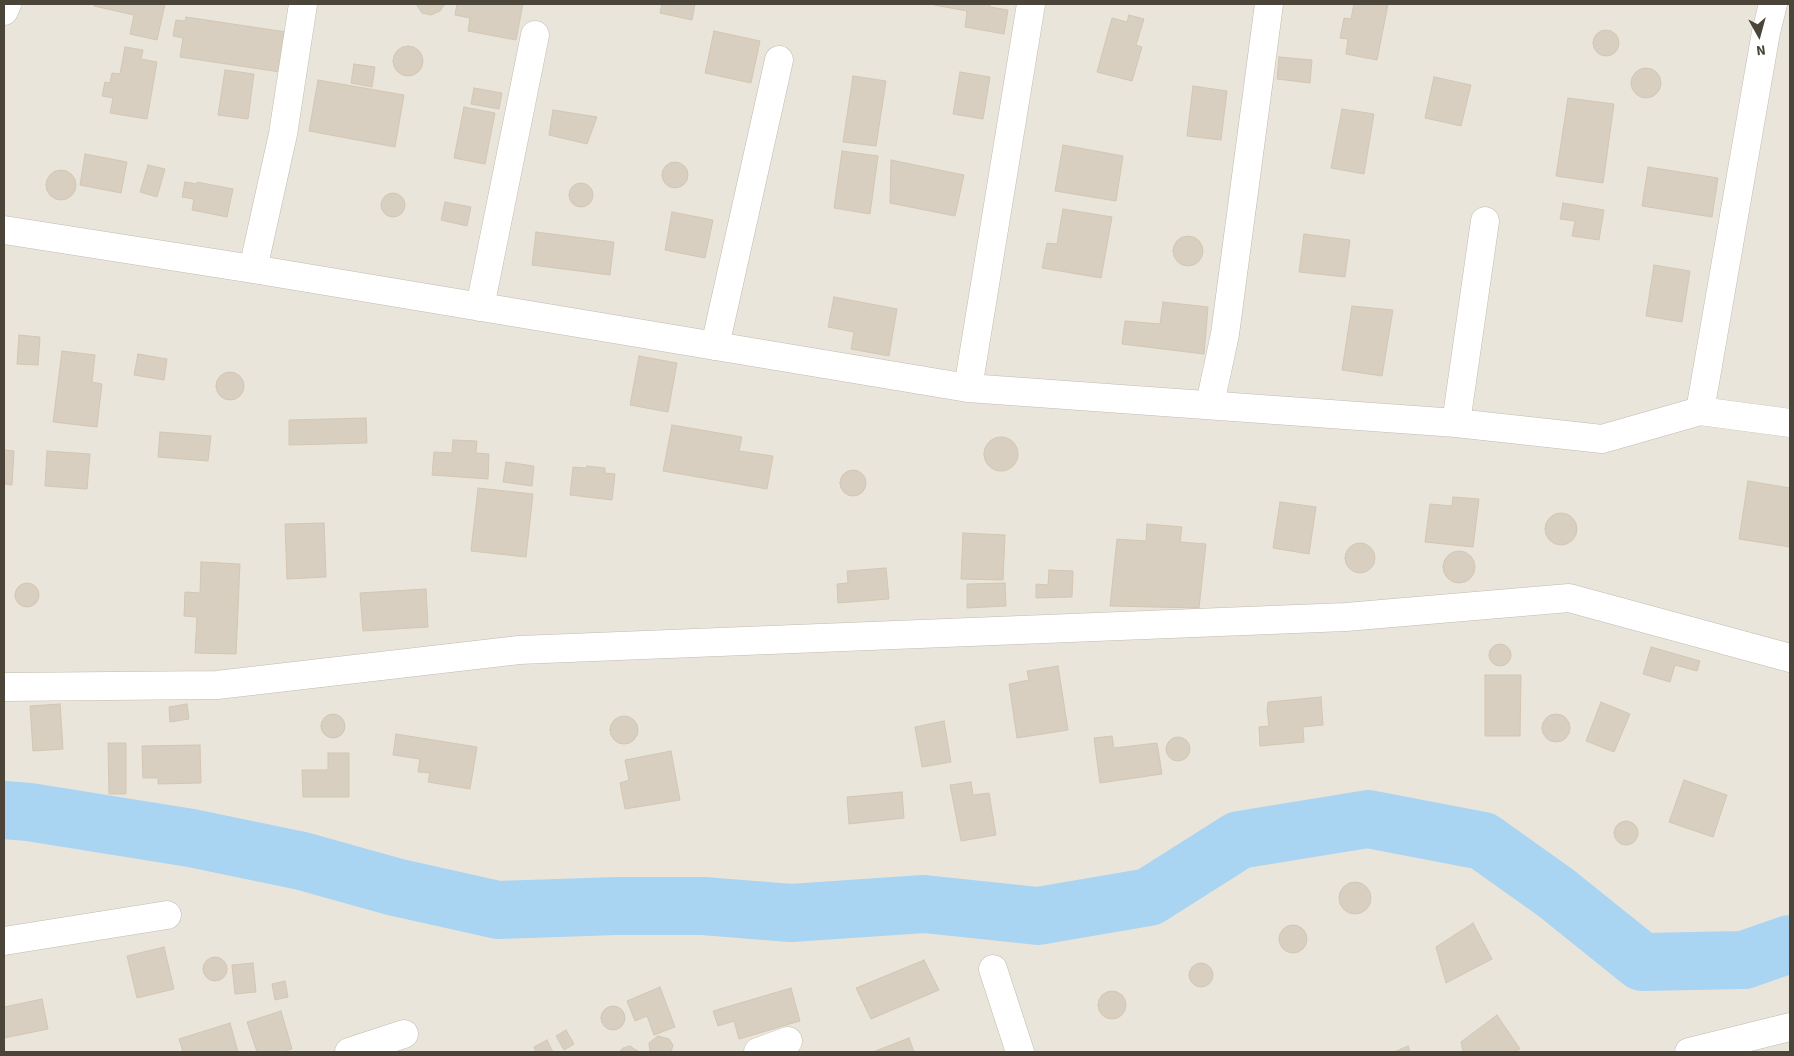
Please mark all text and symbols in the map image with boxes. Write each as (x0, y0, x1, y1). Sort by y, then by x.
north arrow (1734, 10, 1784, 60)
text: N (1755, 39, 1767, 60)

